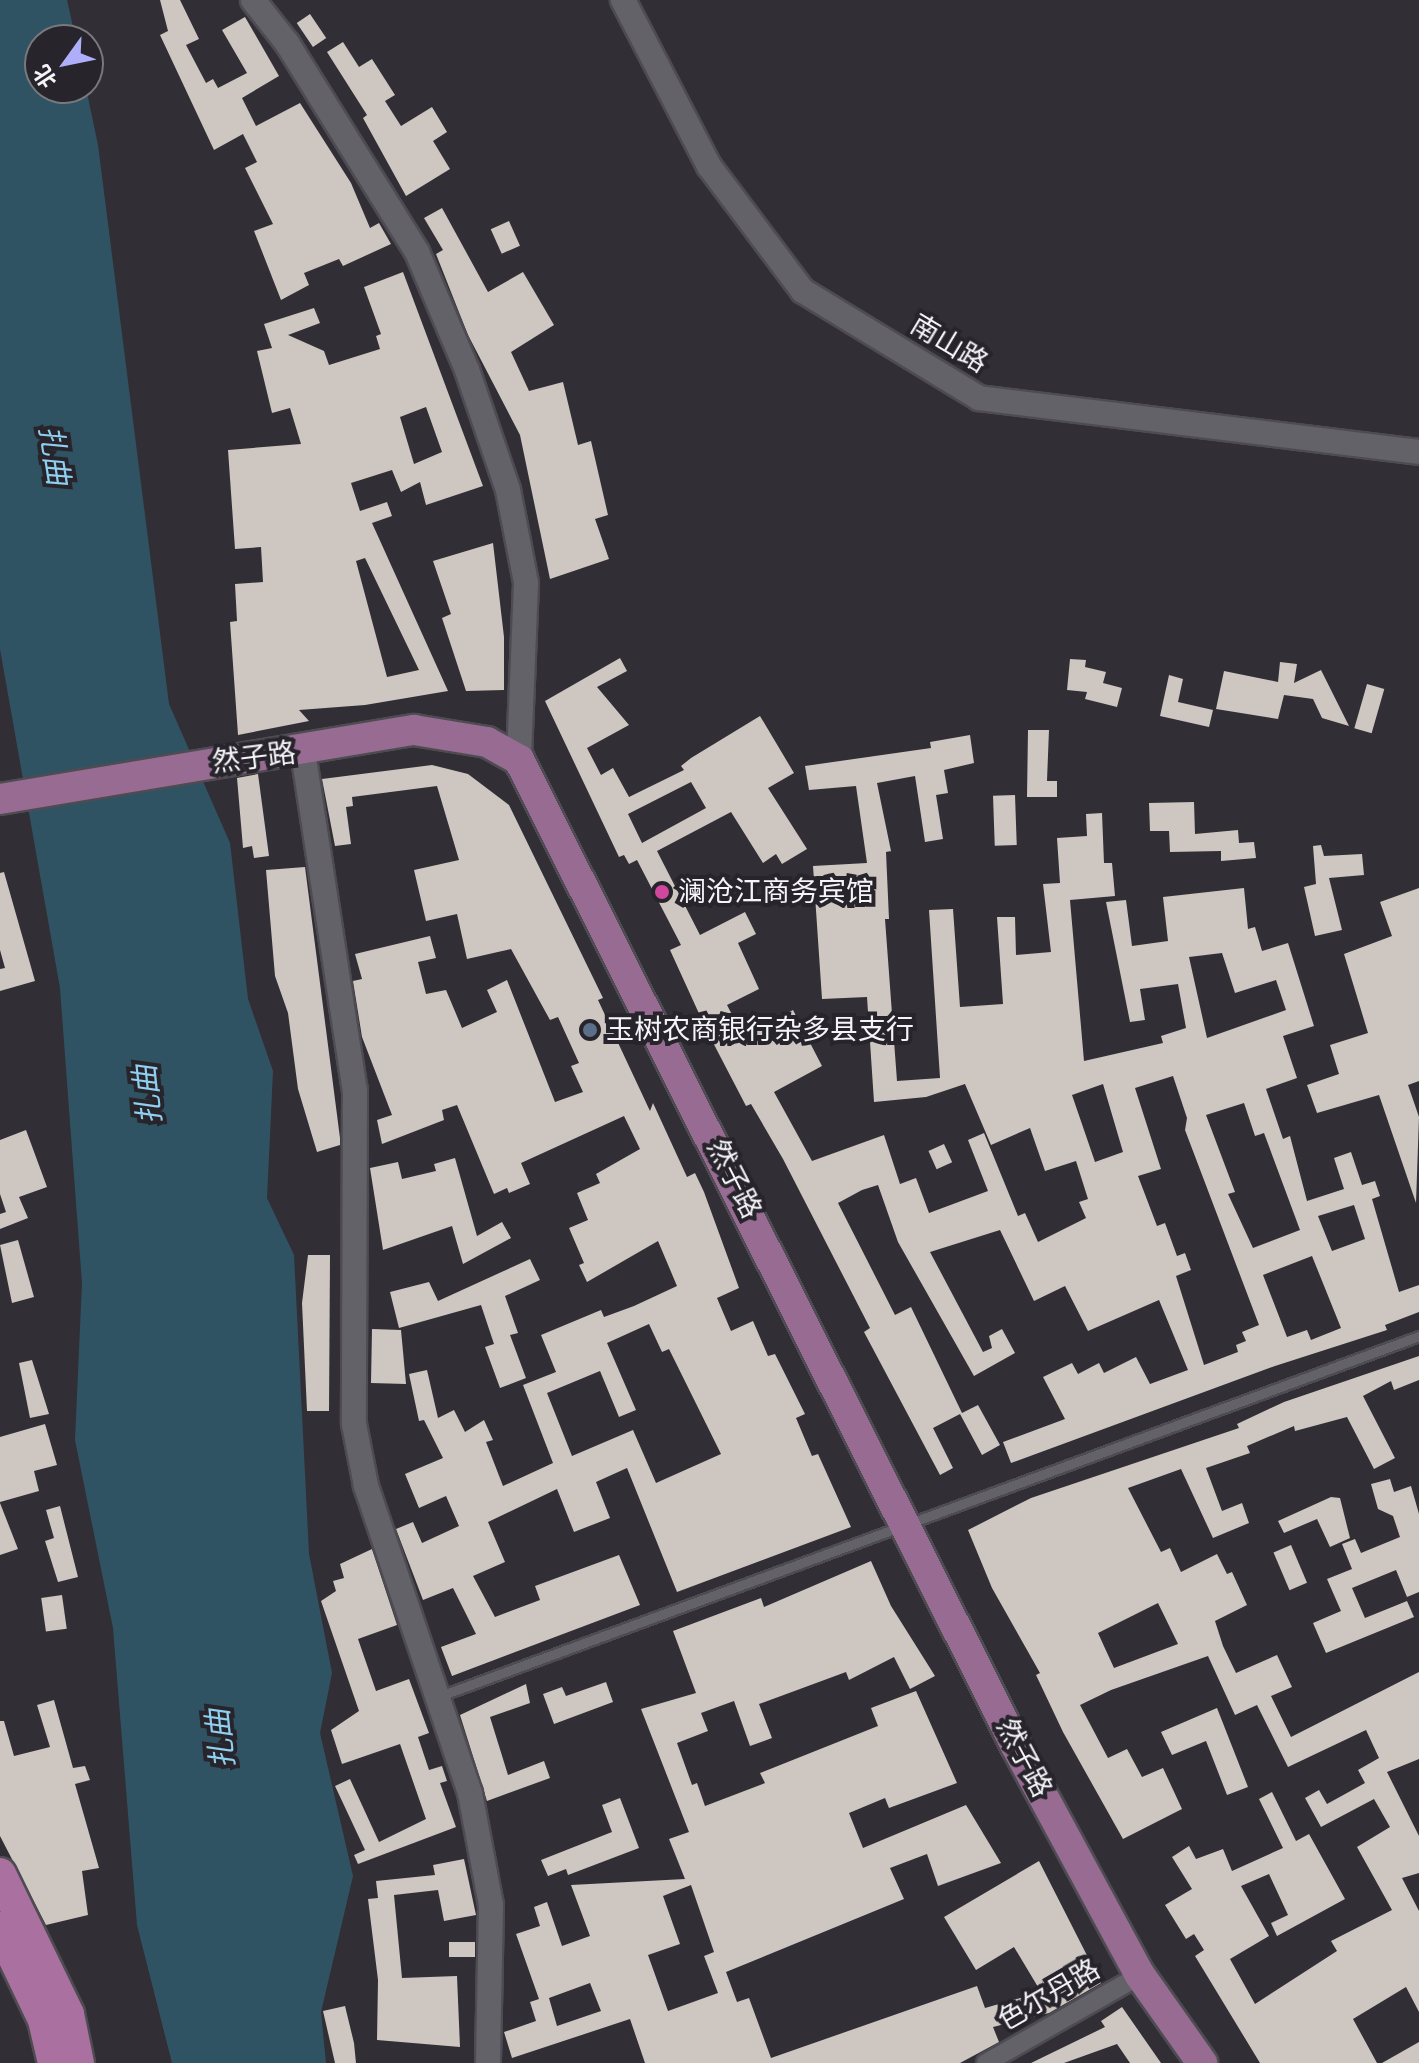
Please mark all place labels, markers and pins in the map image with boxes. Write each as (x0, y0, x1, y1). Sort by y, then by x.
place label: 澜沧江商务宾馆 (678, 875, 874, 909)
marker: 澜沧江商务宾馆 (653, 883, 671, 901)
place label: 玉树农商银行杂多县支行 (606, 1013, 914, 1047)
marker: 玉树农商银行杂多县支行 (581, 1021, 599, 1039)

